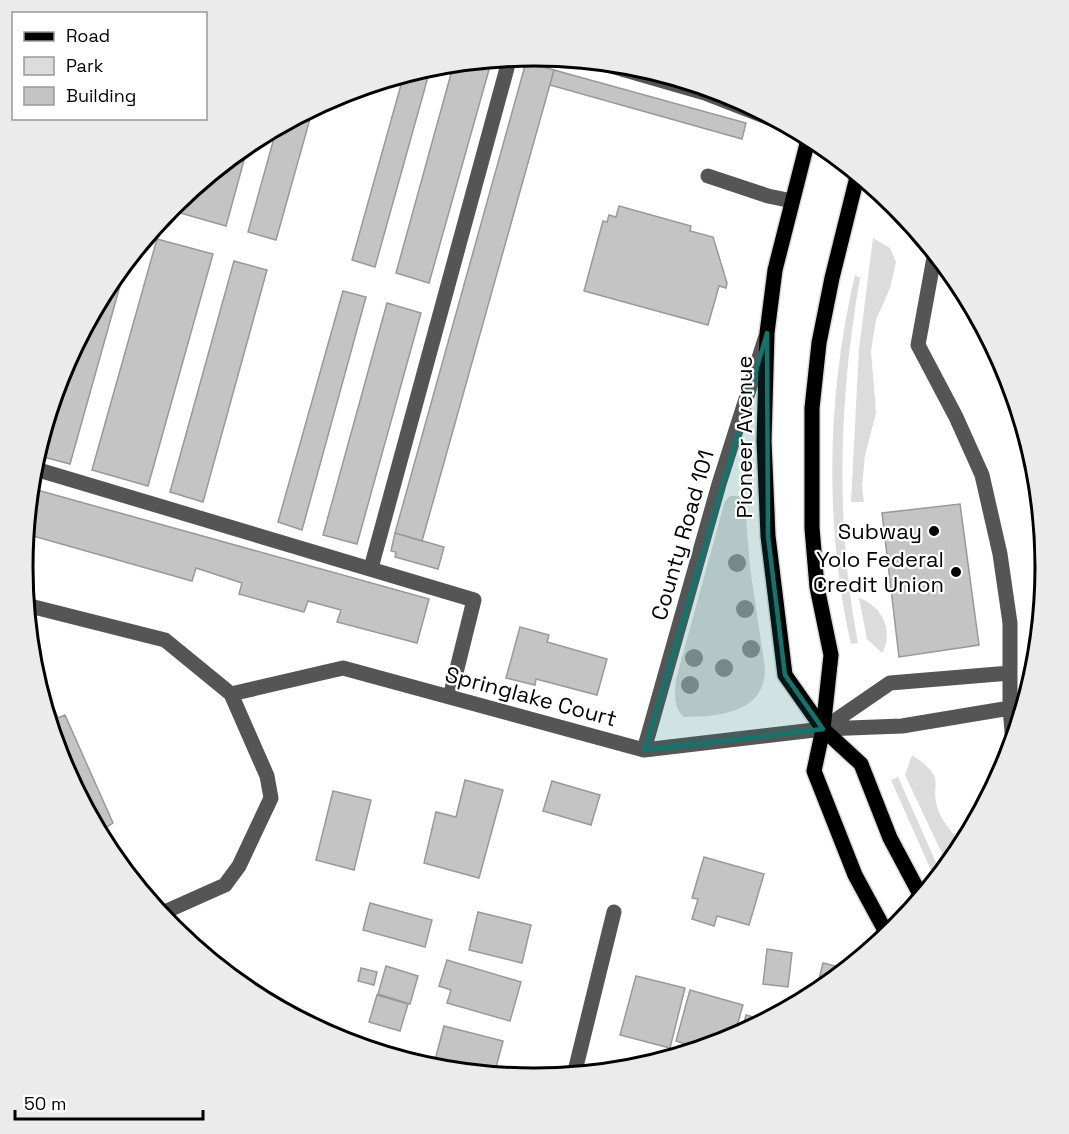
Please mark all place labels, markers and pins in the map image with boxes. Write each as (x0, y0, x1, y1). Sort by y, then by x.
place label: Subway (838, 517, 922, 545)
marker: Subway (927, 524, 941, 538)
place label: Yolo Federal Credit Union (813, 545, 944, 598)
marker: Yolo Federal Credit Union (949, 565, 963, 579)

